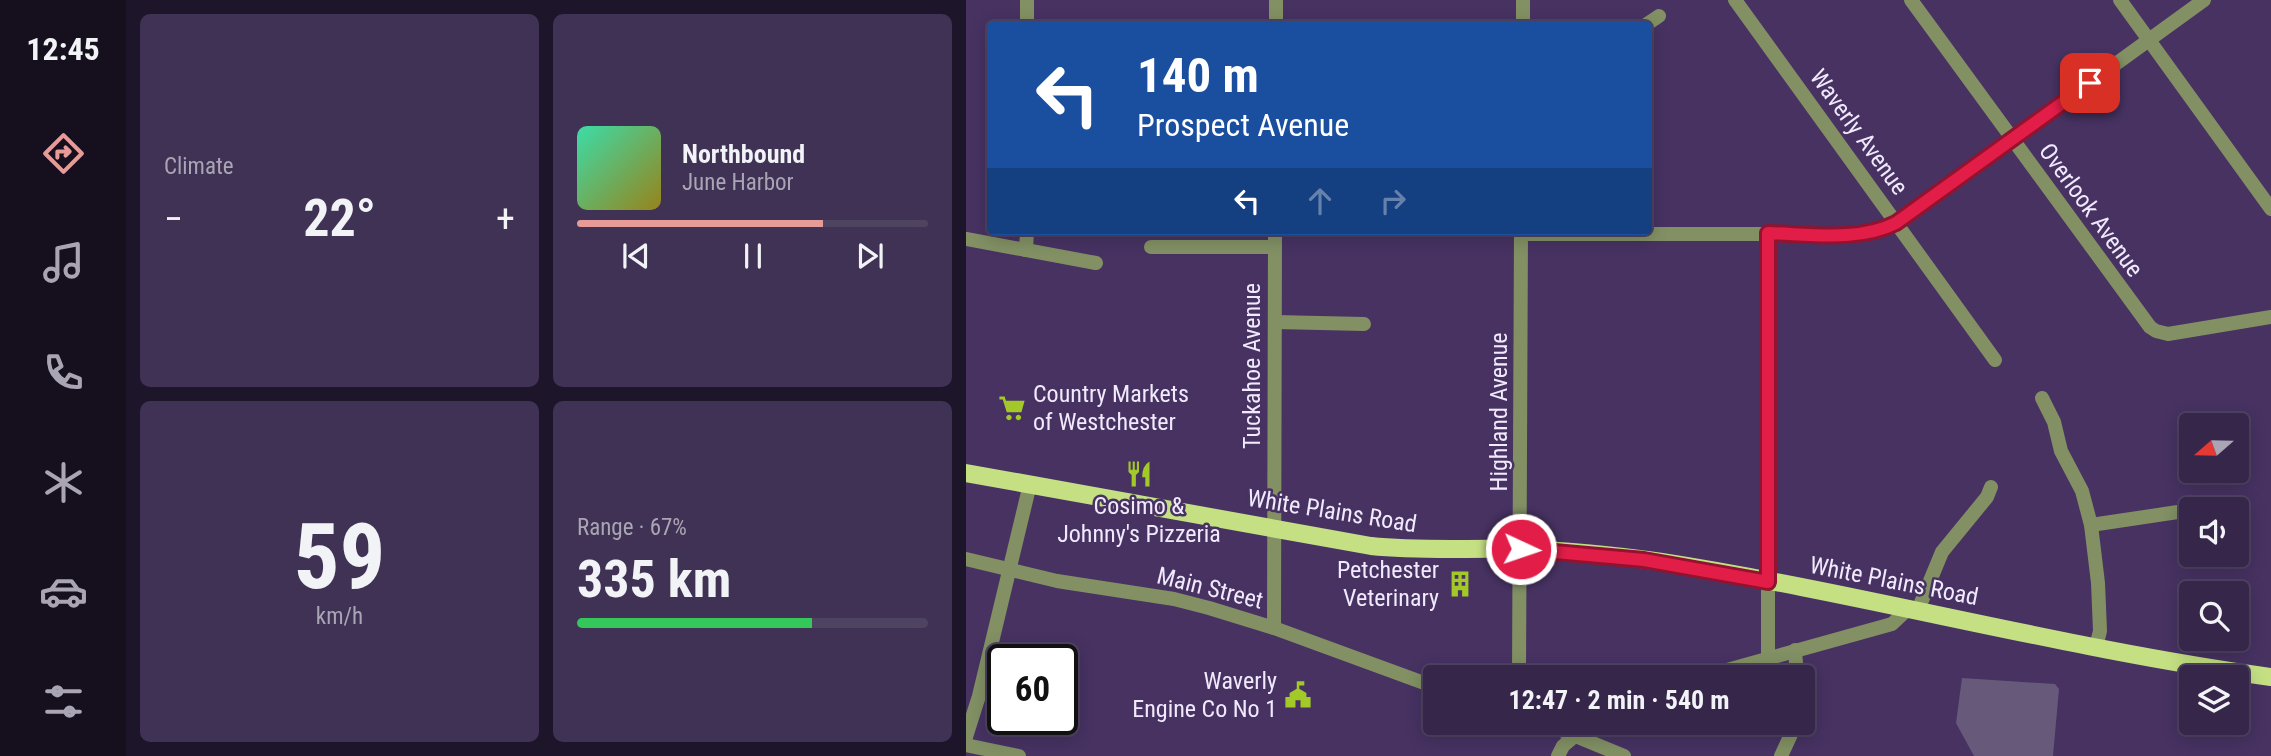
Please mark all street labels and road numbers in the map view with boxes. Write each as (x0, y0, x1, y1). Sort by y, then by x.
street label: Waverly Avenue (1804, 64, 1914, 200)
street label: Overlook Avenue (2033, 138, 2149, 282)
street label: Tuckahoe Avenue (1238, 283, 1266, 449)
street label: Highland Avenue (1485, 333, 1513, 491)
street label: White Plains Road (1245, 484, 1419, 538)
street label: White Plains Road (1807, 551, 1981, 611)
street label: Main Street (1154, 561, 1266, 615)

